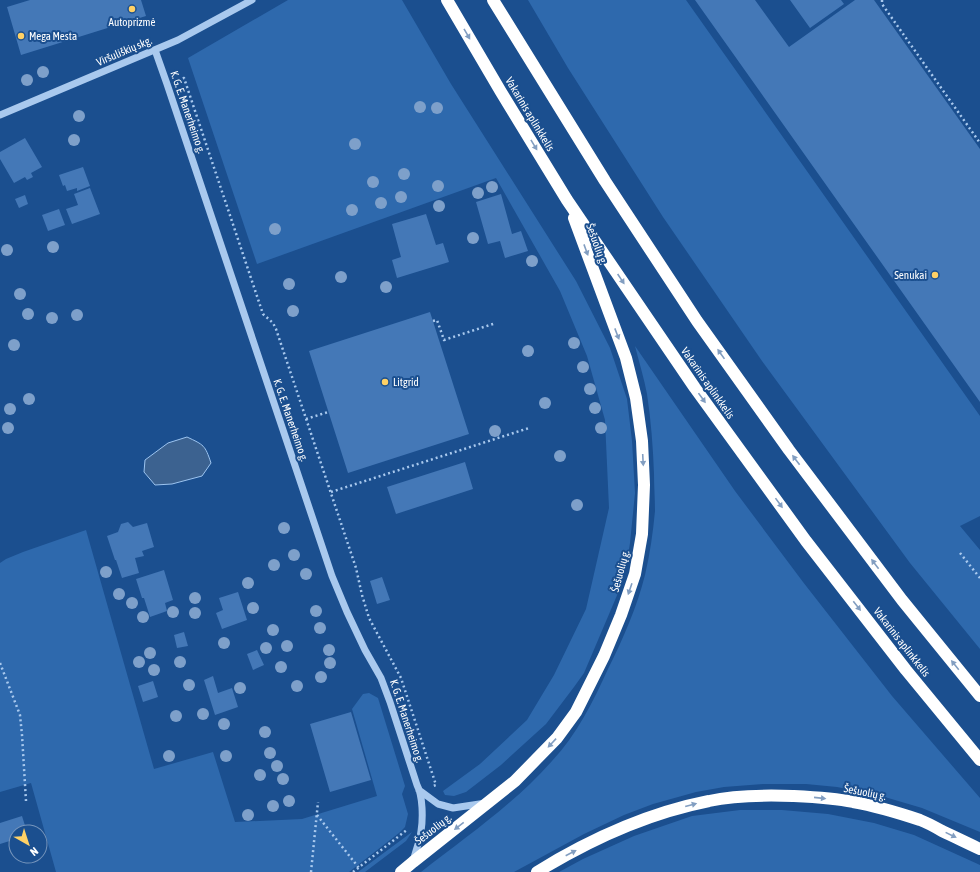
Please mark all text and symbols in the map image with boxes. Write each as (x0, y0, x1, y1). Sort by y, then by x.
marker: Autoprizmė (127, 4, 137, 14)
place label: Autoprizmė (109, 16, 155, 28)
one-way arrow (463, 28, 470, 40)
place label: Mega Mesta (29, 30, 77, 42)
marker: Mega Mesta (16, 31, 26, 41)
street label: Viršuliškių skg. (95, 34, 154, 68)
street label: K. G. E. Manerheimo g. (168, 69, 208, 155)
street label: Vakarinis aplinkkelis (503, 75, 557, 153)
one-way arrow (530, 139, 537, 151)
street label: Šešuolių g. (584, 222, 610, 266)
one-way arrow (583, 245, 589, 257)
place label: Senukai (894, 269, 927, 281)
marker: Senukai (930, 270, 940, 280)
one-way arrow (617, 274, 625, 284)
one-way arrow (614, 328, 620, 340)
street label: Vakarinis aplinkkelis (679, 345, 737, 421)
one-way arrow (717, 349, 725, 359)
place label: Litgrid (393, 376, 419, 388)
street label: K. G. E. Manerheimo g. (271, 377, 311, 463)
marker: Litgrid (380, 377, 390, 387)
one-way arrow (698, 393, 706, 403)
one-way arrow (639, 454, 646, 466)
one-way arrow (792, 454, 800, 465)
one-way arrow (775, 498, 783, 508)
street label: Šešuolių g. (609, 549, 631, 593)
one-way arrow (870, 558, 879, 569)
one-way arrow (627, 583, 633, 595)
one-way arrow (853, 601, 862, 612)
street label: Vakarinis aplinkkelis (871, 605, 933, 679)
one-way arrow (951, 660, 960, 671)
street label: K. G. E. Manerheimo g. (388, 678, 426, 764)
one-way arrow (547, 738, 557, 748)
street label: Šešuolių g. (843, 782, 887, 802)
one-way arrow (814, 795, 826, 801)
one-way arrow (686, 802, 698, 808)
street label: Šešuolių g. (412, 811, 454, 847)
one-way arrow (453, 822, 464, 830)
north arrow (8, 824, 48, 864)
one-way arrow (945, 832, 957, 838)
text: N (28, 845, 41, 858)
one-way arrow (565, 850, 577, 856)

